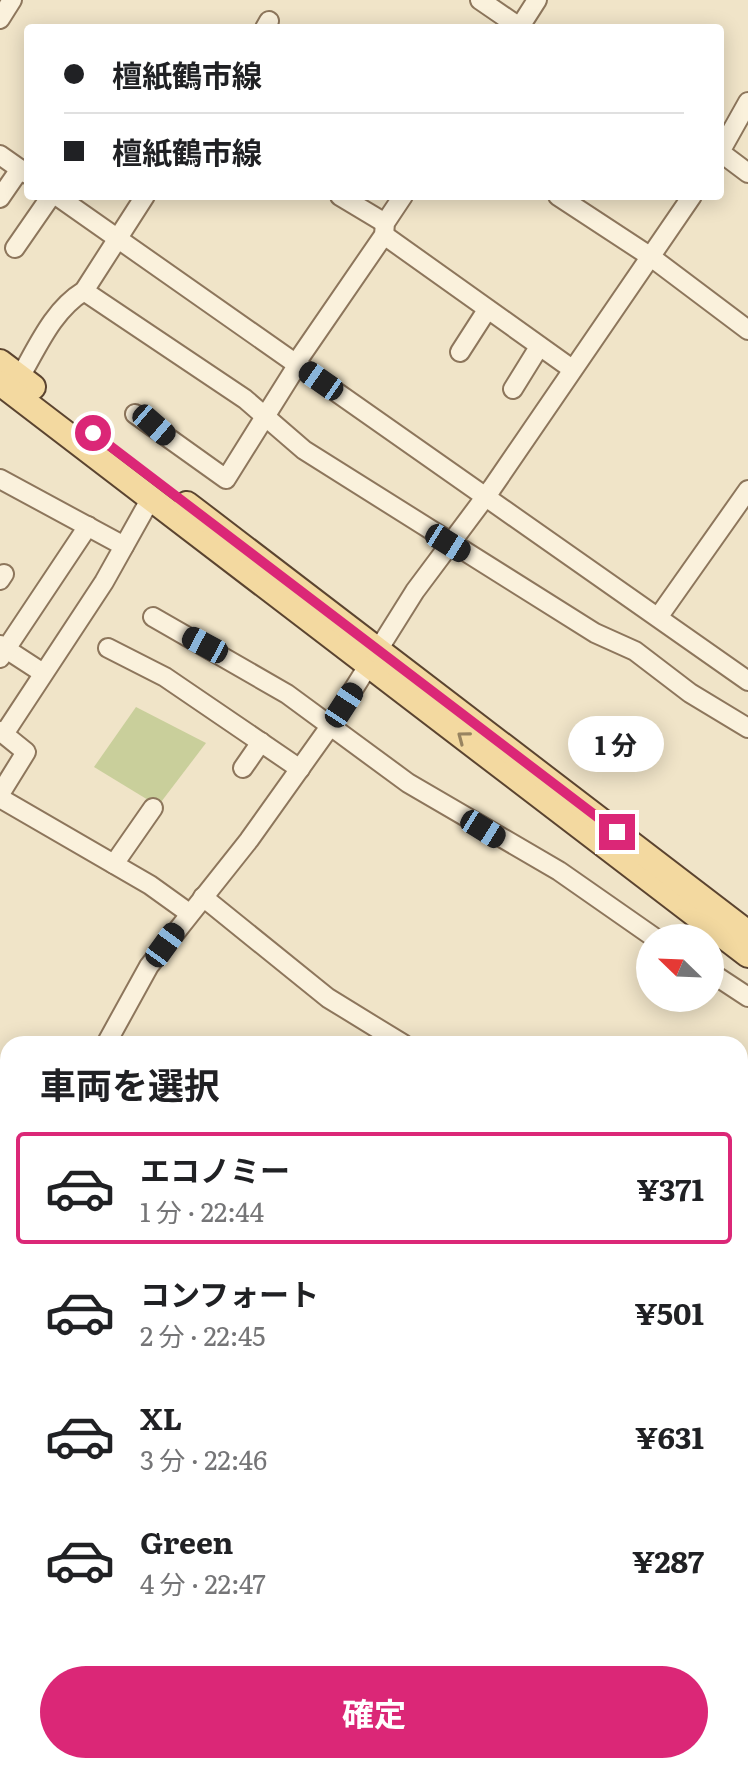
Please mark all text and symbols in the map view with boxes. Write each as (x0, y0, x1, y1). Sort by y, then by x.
text: 檀紙鶴市線 (112, 52, 262, 96)
text: 檀紙鶴市線 (112, 129, 262, 173)
car (294, 357, 348, 405)
car (128, 400, 180, 450)
route start (75, 415, 111, 451)
car (421, 520, 475, 566)
car (178, 623, 232, 667)
car (321, 678, 367, 732)
callout: 1 分 (569, 716, 665, 772)
text: 1 分 (595, 724, 637, 763)
one-way arrow (458, 733, 472, 747)
car (456, 806, 510, 852)
route end (599, 814, 635, 850)
car (141, 919, 189, 971)
north arrow (636, 924, 724, 1012)
map controls (636, 924, 724, 1012)
text: 車両を選択 (40, 1057, 220, 1110)
text: エコノミー (140, 1147, 290, 1191)
icon: car (44, 1152, 116, 1224)
text: ¥371 (636, 1166, 704, 1210)
text: 1 分 · 22:44 (140, 1191, 264, 1230)
text: コンフォート (140, 1271, 319, 1315)
icon: car (44, 1276, 116, 1348)
text: ¥501 (634, 1290, 704, 1334)
text: 2 分 · 22:45 (140, 1315, 265, 1354)
text: XL (140, 1395, 182, 1439)
icon: car (44, 1400, 116, 1472)
text: ¥631 (635, 1414, 704, 1458)
text: 3 分 · 22:46 (140, 1439, 267, 1478)
text: Green (140, 1519, 233, 1563)
icon: car (44, 1524, 116, 1596)
text: ¥287 (632, 1538, 704, 1582)
text: 4 分 · 22:47 (140, 1563, 266, 1602)
button: 確定 (40, 1666, 708, 1758)

